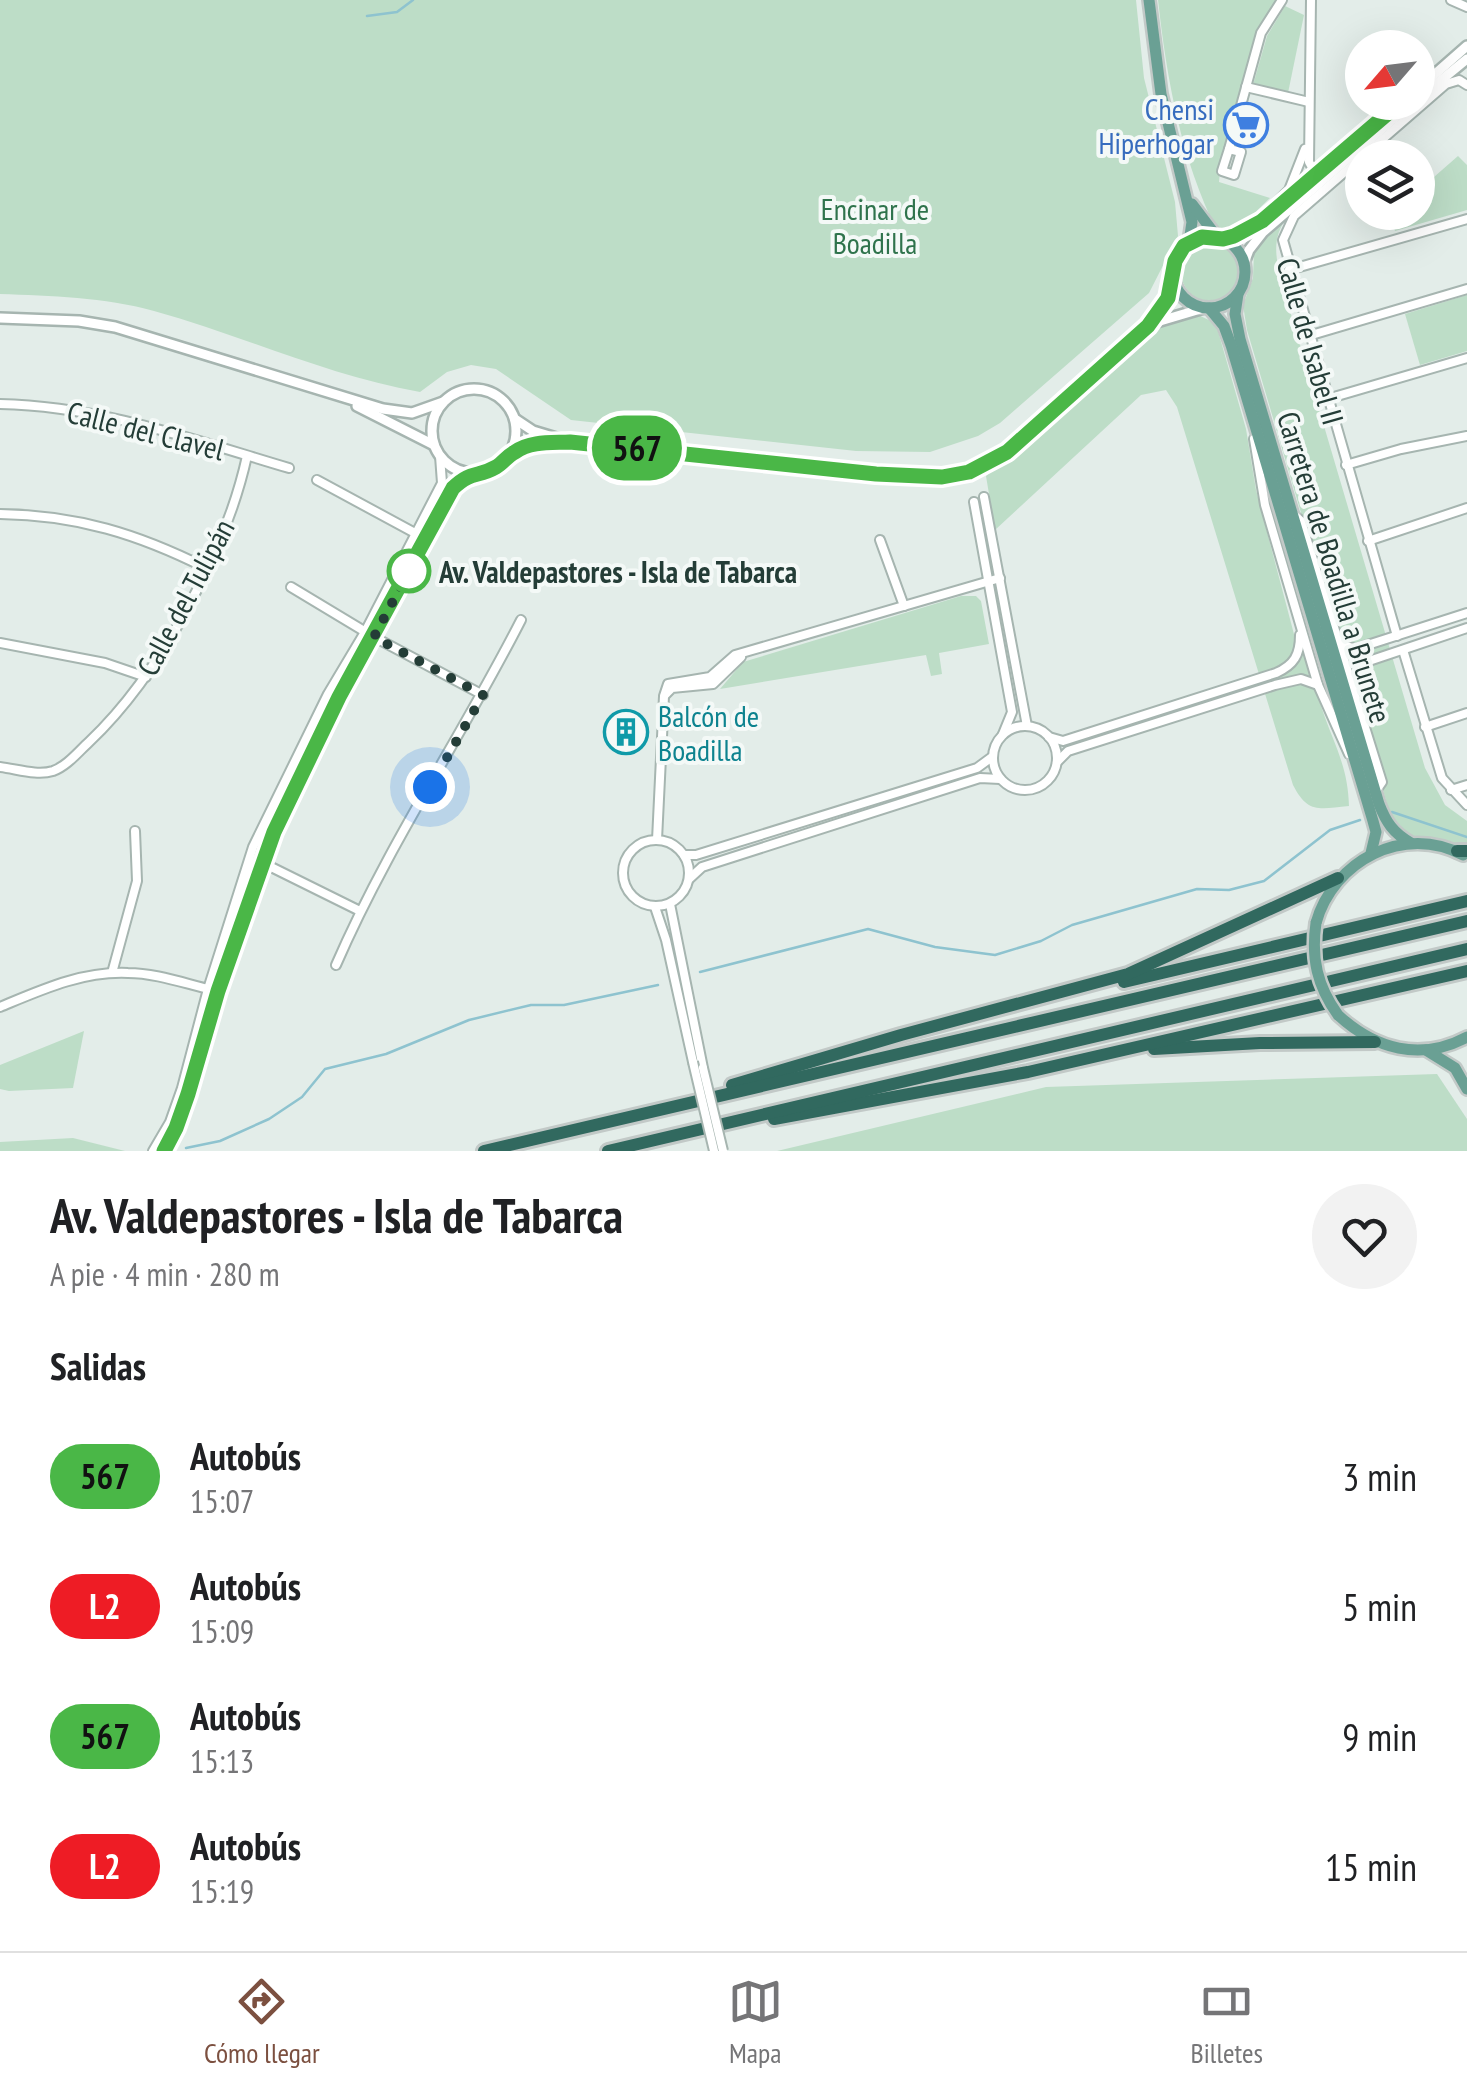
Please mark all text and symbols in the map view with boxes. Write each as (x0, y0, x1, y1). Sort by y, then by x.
north arrow (1345, 30, 1435, 120)
map controls (1345, 30, 1435, 230)
place label: Chensi Hiperhogar (1098, 89, 1215, 162)
supermarket icon: Chensi Hiperhogar (1223, 102, 1269, 148)
button: layers (1345, 140, 1435, 230)
park label: Encinar de Boadilla (821, 189, 929, 262)
street label: Calle de Isabel II (1269, 253, 1353, 429)
street label: Calle del Clavel (63, 392, 229, 468)
street label: Carretera de Boadilla a Brunete (1269, 407, 1401, 727)
line badge: 567 (580, 416, 694, 480)
text: 567 (612, 425, 662, 471)
street label: Calle del Tulipán (127, 512, 243, 682)
marker: Av. Valdepastores - Isla de Tabarca (388, 550, 430, 592)
place label: Av. Valdepastores - Isla de Tabarca (438, 552, 797, 591)
place label: Balcón de Boadilla (658, 696, 759, 769)
building icon: Balcón de Boadilla (603, 709, 649, 755)
your location (405, 762, 455, 812)
text: Av. Valdepastores - Isla de Tabarca (50, 1184, 623, 1246)
button: heart (1312, 1184, 1417, 1289)
text: A pie · 4 min · 280 m (50, 1253, 280, 1295)
text: Salidas (50, 1341, 146, 1390)
text: Autobús (190, 1431, 301, 1480)
text: 3 min (1342, 1452, 1417, 1501)
text: 567 (80, 1453, 130, 1499)
text: 15:07 (190, 1480, 254, 1522)
text: Autobús (190, 1561, 301, 1610)
text: 5 min (1342, 1582, 1417, 1631)
text: L2 (89, 1583, 121, 1629)
text: 15:09 (190, 1610, 254, 1652)
text: Autobús (190, 1691, 301, 1740)
text: 9 min (1342, 1712, 1417, 1761)
text: 567 (80, 1713, 130, 1759)
text: 15:13 (190, 1740, 254, 1782)
text: Autobús (190, 1821, 301, 1870)
text: 15 min (1325, 1842, 1417, 1891)
text: L2 (89, 1843, 121, 1889)
text: 15:19 (190, 1870, 254, 1912)
tab: Cómo llegar (204, 1974, 320, 2071)
tab: Mapa (728, 1974, 783, 2071)
tab: Billetes (1191, 1974, 1263, 2071)

